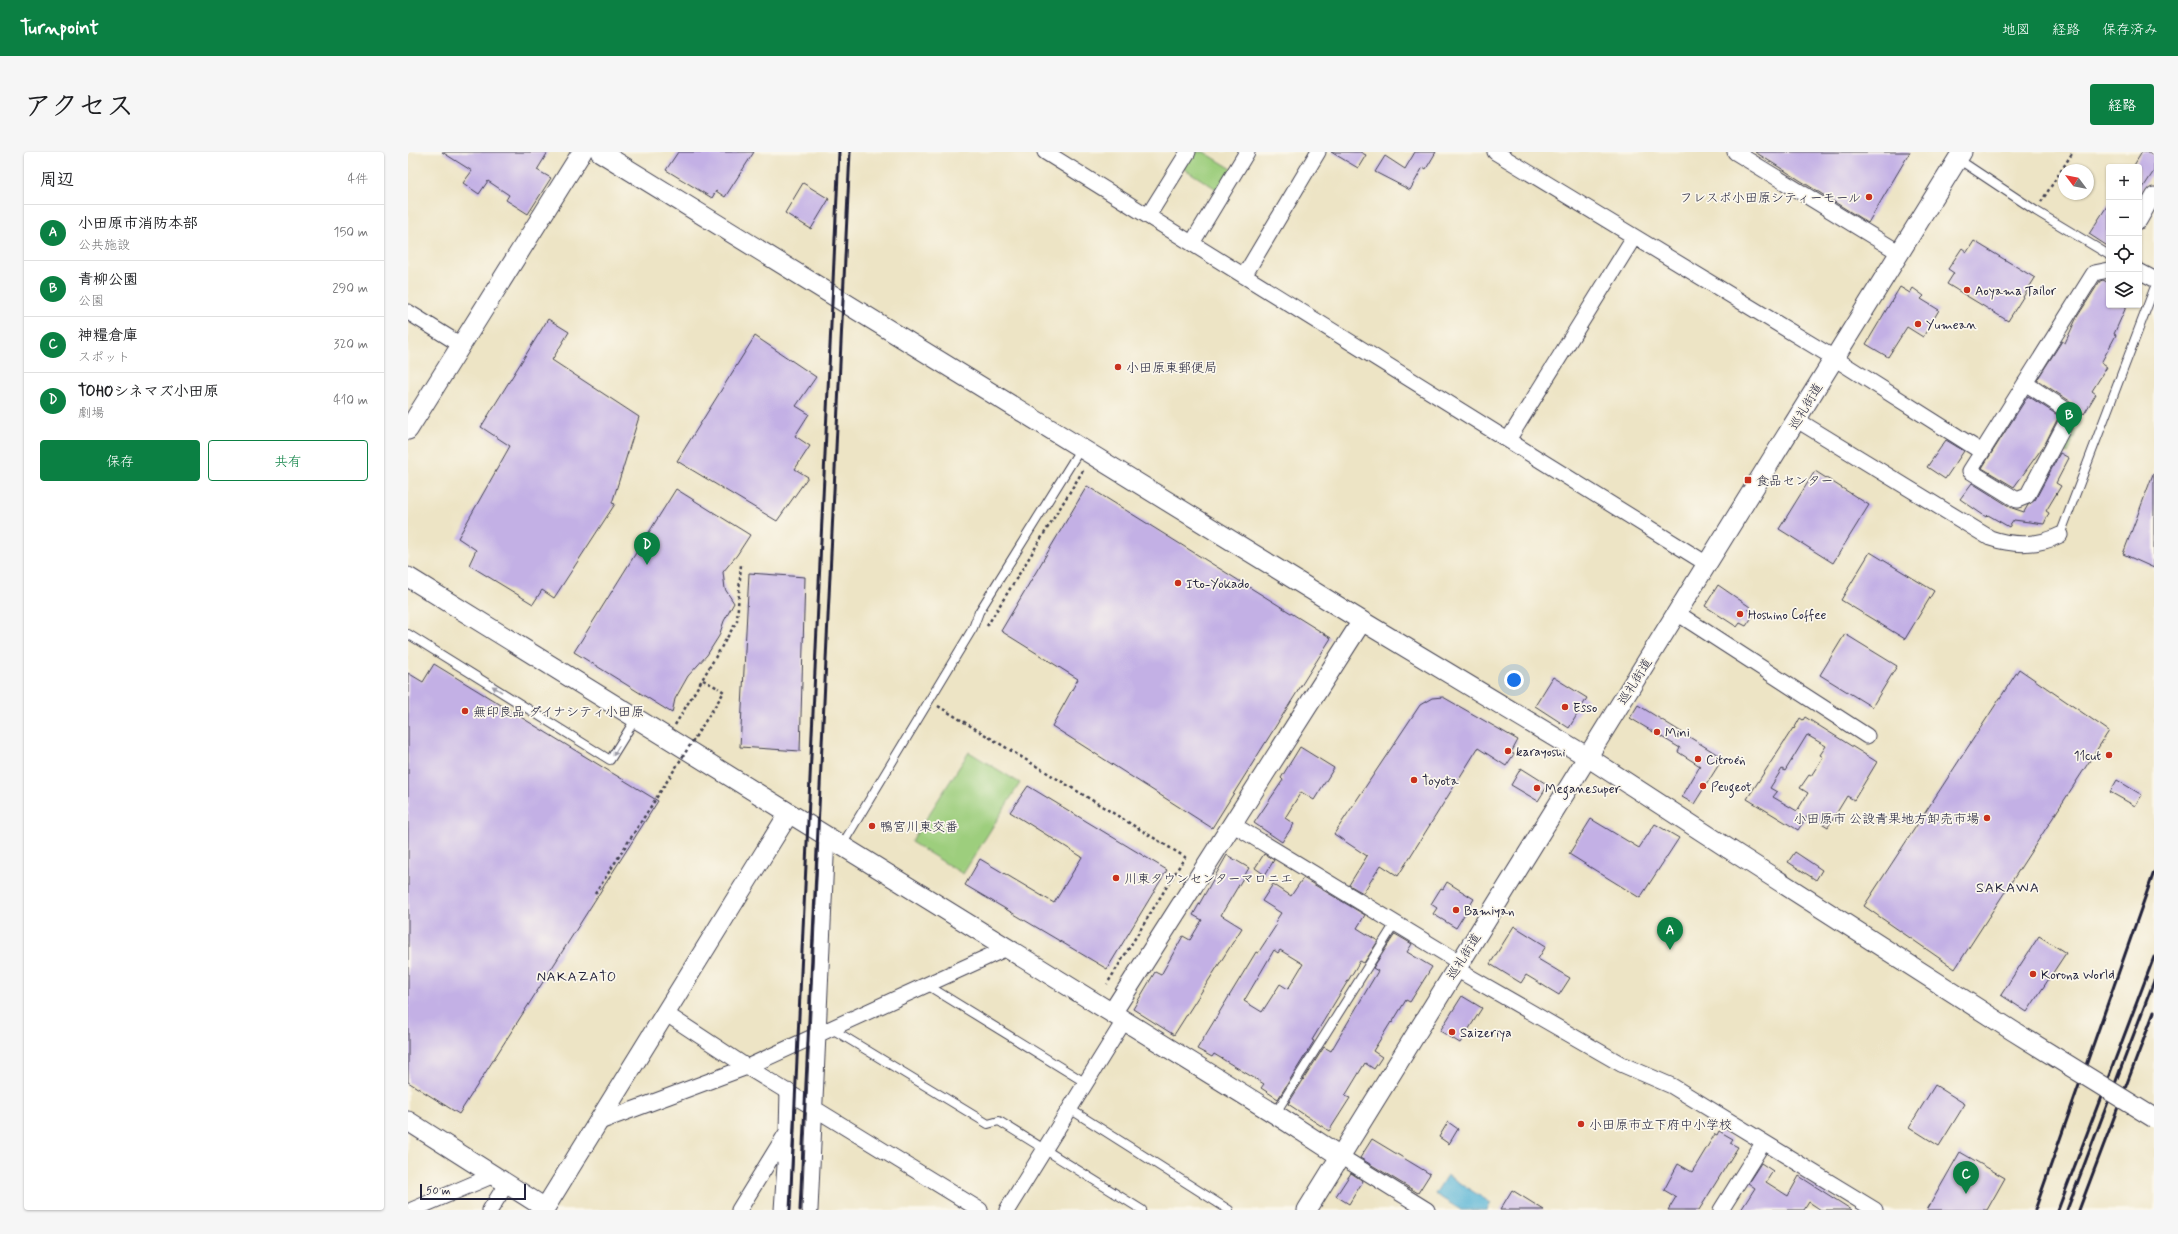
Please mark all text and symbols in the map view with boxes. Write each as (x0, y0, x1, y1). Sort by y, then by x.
text: Turnpoint (20, 16, 99, 41)
text: 地図 (2002, 21, 2030, 39)
text: 経路 (2052, 21, 2080, 39)
text: 保存済み (2102, 21, 2158, 39)
button: 経路 (2090, 84, 2154, 125)
text: アクセス (24, 89, 134, 126)
north arrow (2058, 164, 2094, 200)
map controls (2106, 164, 2142, 308)
button: + (2106, 164, 2142, 200)
text: 周辺 (40, 169, 74, 191)
text: 4件 (347, 171, 368, 188)
place label: フレスポ小田原シティーモール (1680, 190, 1861, 207)
marker: フレスポ小田原シティーモール (1864, 192, 1874, 202)
button: − (2106, 200, 2142, 236)
text: 小田原市消防本部 (78, 214, 198, 234)
text: A (49, 224, 57, 241)
text: 150 m (334, 224, 368, 241)
button: locate (2106, 236, 2142, 272)
text: 公共施設 (78, 237, 130, 254)
text: 青柳公園 (78, 270, 138, 290)
button: layers (2106, 272, 2142, 308)
text: B (49, 280, 57, 297)
text: 290 m (332, 280, 368, 297)
place label: Aoyama Tailor (1975, 283, 2057, 300)
marker: Aoyama Tailor (1962, 285, 1972, 295)
text: 公園 (78, 293, 104, 310)
place label: Yumean (1926, 317, 1977, 334)
marker: Yumean (1913, 319, 1923, 329)
text: 神糧倉庫 (78, 326, 138, 346)
text: C (48, 336, 58, 353)
text: 320 m (334, 336, 368, 353)
text: スポット (78, 349, 130, 366)
place label: 小田原東郵便局 (1126, 360, 1217, 377)
marker: 小田原東郵便局 (1113, 362, 1123, 372)
street label: 巡礼街道 (1786, 380, 1827, 433)
text: TOHOシネマズ小田原 (78, 382, 219, 402)
text: D (49, 392, 57, 409)
text: 410 m (333, 392, 368, 409)
pin: B (2056, 402, 2082, 435)
text: 劇場 (78, 405, 104, 422)
button: 保存 (40, 440, 200, 481)
button: 共有 (208, 440, 368, 481)
place label: 食品センター (1756, 473, 1833, 490)
marker: 食品センター (1743, 475, 1753, 485)
pin: D (634, 532, 660, 565)
place label: Ito-Yokado (1186, 576, 1249, 593)
marker: Ito-Yokado (1173, 578, 1183, 588)
place label: Hoshino Coffee (1748, 607, 1827, 624)
marker: Hoshino Coffee (1735, 609, 1745, 619)
street label: 巡礼街道 (1614, 655, 1656, 708)
your location (1504, 670, 1524, 690)
one-way arrow (492, 685, 502, 693)
place label: Esso (1573, 700, 1597, 717)
marker: Esso (1560, 702, 1570, 712)
place label: 無印良品 ダイナシティ小田原 (473, 704, 644, 721)
marker: 無印良品 ダイナシティ小田原 (460, 706, 470, 716)
place label: Mini (1665, 725, 1690, 742)
marker: Mini (1652, 727, 1662, 737)
place label: karayoshi (1516, 744, 1566, 761)
one-way arrow (612, 745, 619, 757)
marker: karayoshi (1503, 746, 1513, 756)
place label: 11cut (2074, 748, 2101, 765)
marker: 11cut (2104, 750, 2114, 760)
place label: Citroën (1706, 752, 1745, 769)
marker: Citroën (1693, 754, 1703, 764)
place label: Toyota (1422, 773, 1459, 790)
marker: Toyota (1409, 775, 1419, 785)
place label: Peugeot (1711, 779, 1752, 798)
place label: Meganesuper (1545, 781, 1622, 800)
marker: Peugeot (1698, 781, 1708, 791)
marker: Meganesuper (1532, 783, 1542, 793)
place label: 小田原市 公設青果地方卸売市場 (1793, 811, 1979, 828)
marker: 小田原市 公設青果地方卸売市場 (1982, 813, 1992, 823)
place label: 鴨宮川東交番 (880, 819, 958, 836)
marker: 鴨宮川東交番 (867, 821, 877, 831)
place label: 川東タウンセンターマロニエ (1124, 871, 1293, 888)
marker: 川東タウンセンターマロニエ (1111, 873, 1121, 883)
district label: SAKAWA (1976, 879, 2040, 897)
place label: Bamiyan (1464, 903, 1515, 920)
marker: Bamiyan (1451, 905, 1461, 915)
pin: A (1657, 917, 1683, 950)
street label: 巡礼街道 (1443, 930, 1485, 983)
place label: Korona World (2041, 967, 2115, 984)
district label: NAKAZATO (537, 968, 617, 986)
marker: Korona World (2028, 969, 2038, 979)
place label: Saizeriya (1460, 1025, 1512, 1042)
marker: Saizeriya (1447, 1027, 1457, 1037)
place label: 小田原市立下府中小学校 (1589, 1117, 1732, 1134)
marker: 小田原市立下府中小学校 (1576, 1119, 1586, 1129)
pin: C (1953, 1161, 1979, 1194)
scale bar (420, 1182, 526, 1201)
text: 50 m (426, 1184, 451, 1198)

